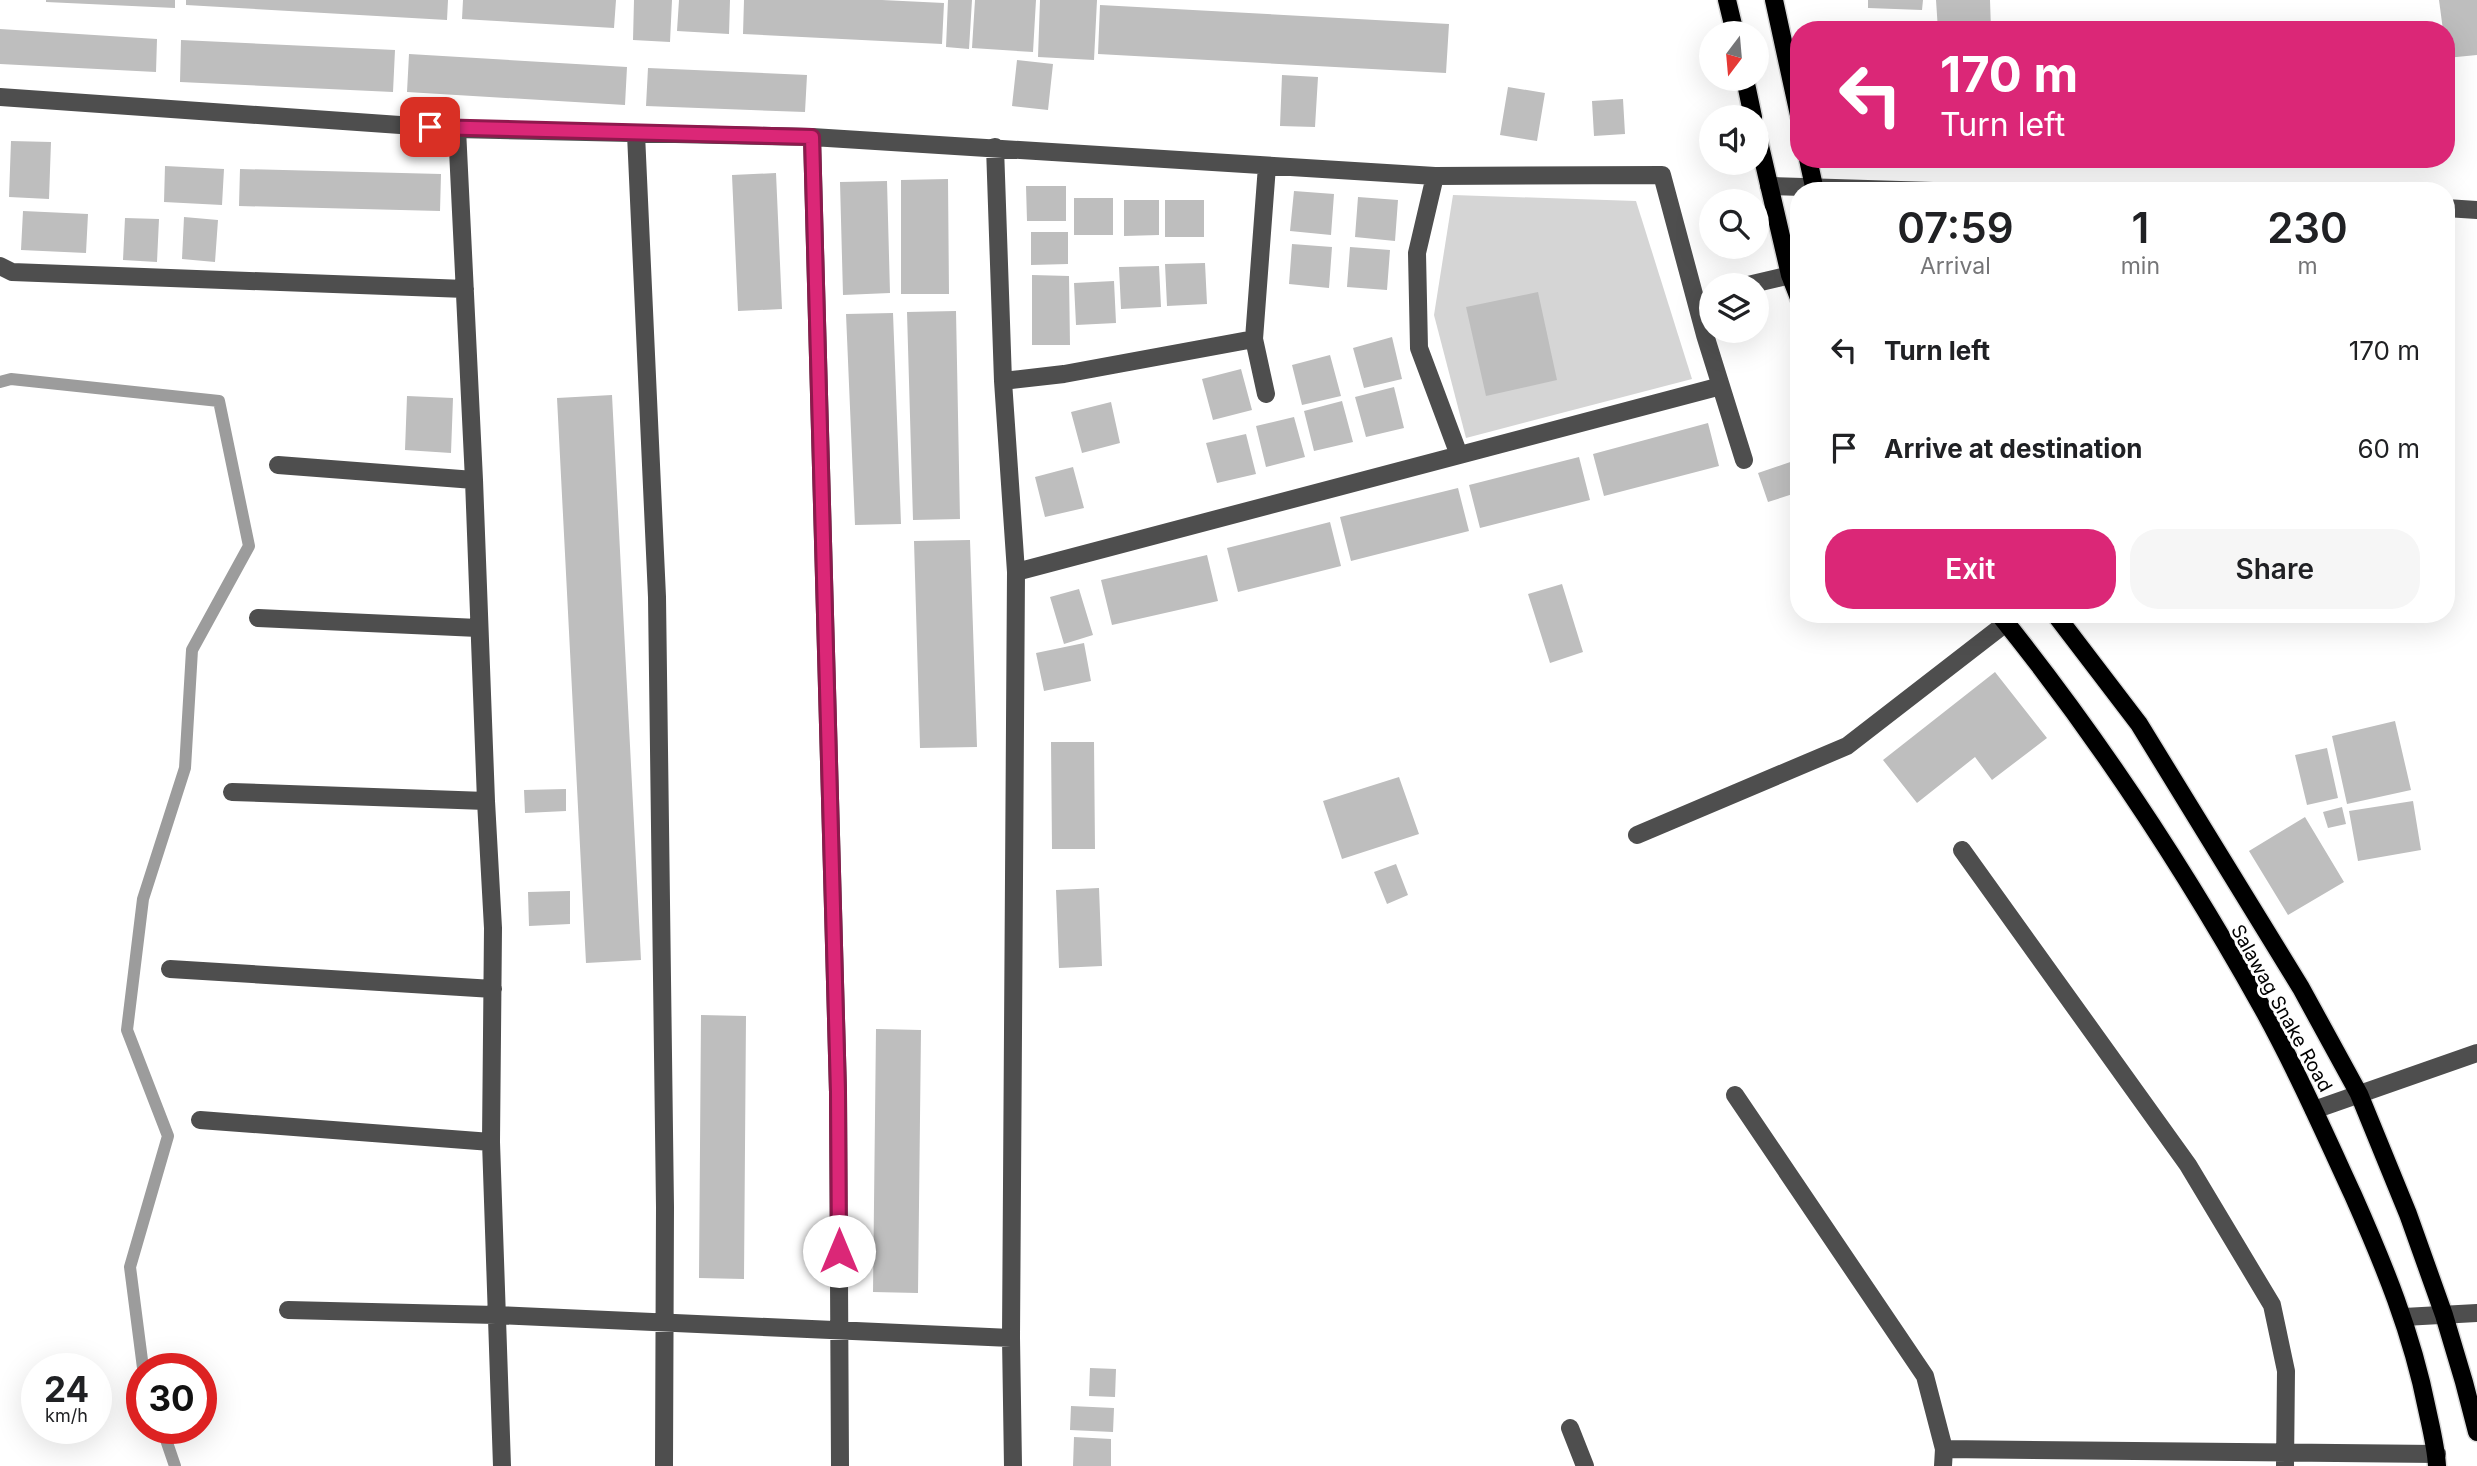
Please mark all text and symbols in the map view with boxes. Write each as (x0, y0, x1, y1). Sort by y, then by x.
north arrow (1699, 21, 1769, 91)
map controls (1699, 21, 1769, 343)
text: 170 m (1940, 45, 2078, 104)
icon: left (1825, 49, 1916, 140)
pin (400, 97, 460, 157)
button: sound (1699, 105, 1769, 175)
text: Turn left (1940, 105, 2065, 144)
icon: arrive (411, 108, 449, 146)
button: search (1699, 189, 1769, 259)
text: 07:59 (1897, 202, 2014, 253)
text: 1 (2131, 202, 2149, 253)
text: 230 (2267, 202, 2348, 253)
text: Arrival (1920, 252, 1991, 280)
text: min (2121, 252, 2160, 280)
text: m (2297, 252, 2318, 280)
button: layers (1699, 273, 1769, 343)
icon: left (1825, 331, 1863, 369)
text: Turn left (1884, 335, 1990, 366)
text: 170 m (2349, 335, 2420, 366)
icon: arrive (1825, 429, 1863, 467)
text: Arrive at destination (1884, 433, 2143, 464)
text: 60 m (2357, 433, 2420, 464)
button: Exit (1825, 529, 2116, 609)
button: Share (2130, 529, 2420, 609)
street label: Salawag Snake Road (2226, 921, 2337, 1096)
position arrow (802, 1214, 876, 1288)
speed limit sign: 30 (126, 1353, 217, 1444)
text: 24 (44, 1368, 89, 1410)
text: km/h (45, 1405, 88, 1426)

